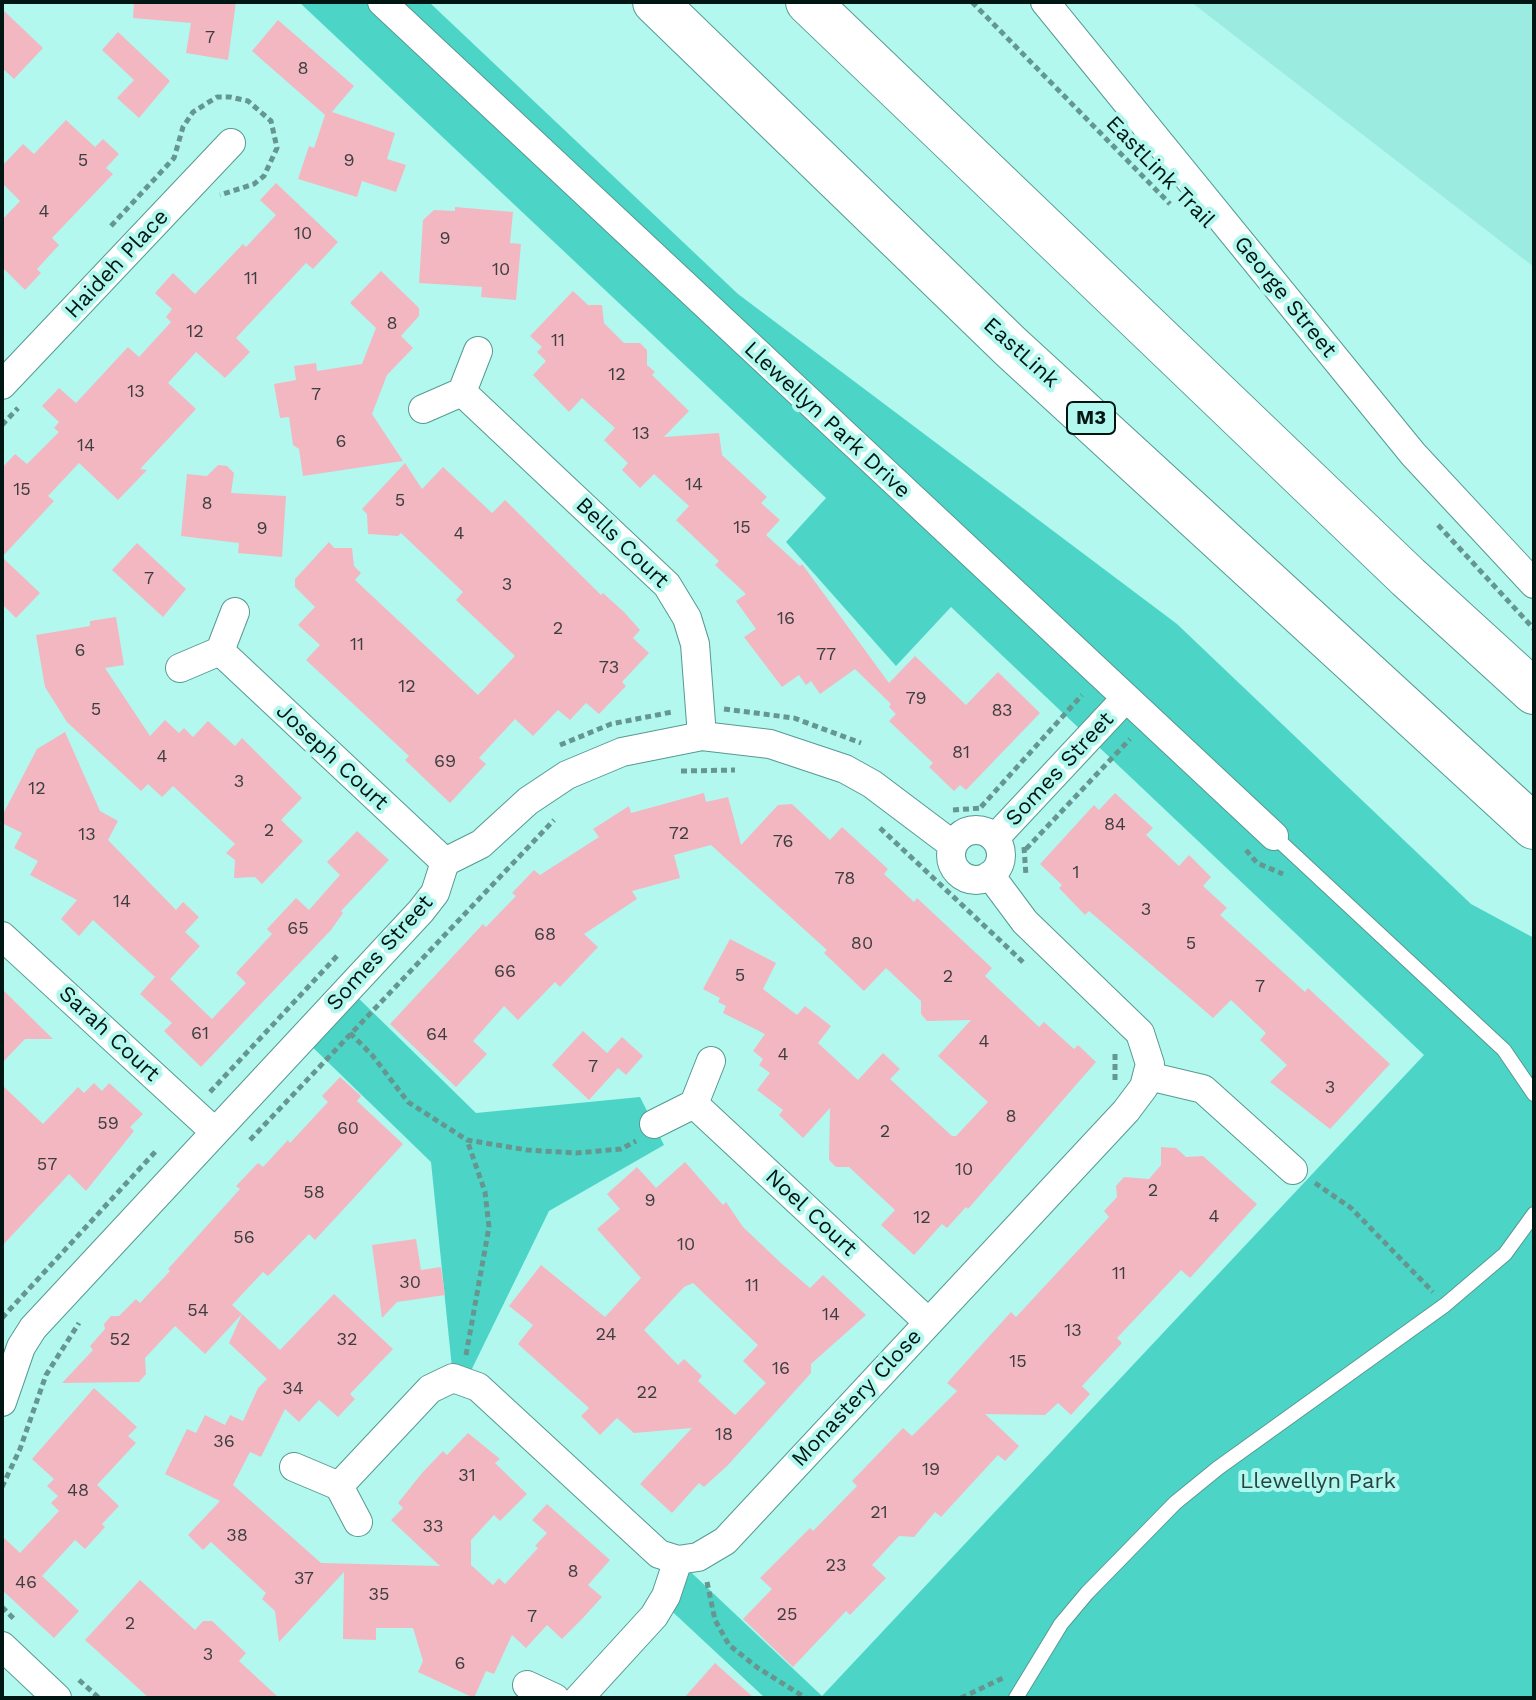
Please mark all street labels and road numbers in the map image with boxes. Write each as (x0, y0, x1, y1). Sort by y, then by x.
street label: EastLink Trail (1100, 111, 1220, 233)
street label: Haideh Place (60, 204, 174, 324)
street label: George Street (1228, 231, 1342, 363)
street label: EastLink (978, 312, 1064, 394)
street label: Llewellyn Park Drive (738, 336, 916, 504)
road number: M3 (1067, 402, 1115, 434)
street label: Bells Court (570, 492, 674, 594)
street label: Joseph Court (270, 698, 394, 816)
street label: Somes Street (1000, 707, 1120, 831)
street label: Somes Street (321, 890, 439, 1016)
street label: Sarah Court (53, 981, 165, 1087)
street label: Noel Court (760, 1164, 862, 1262)
street label: Monastery Close (786, 1324, 928, 1472)

